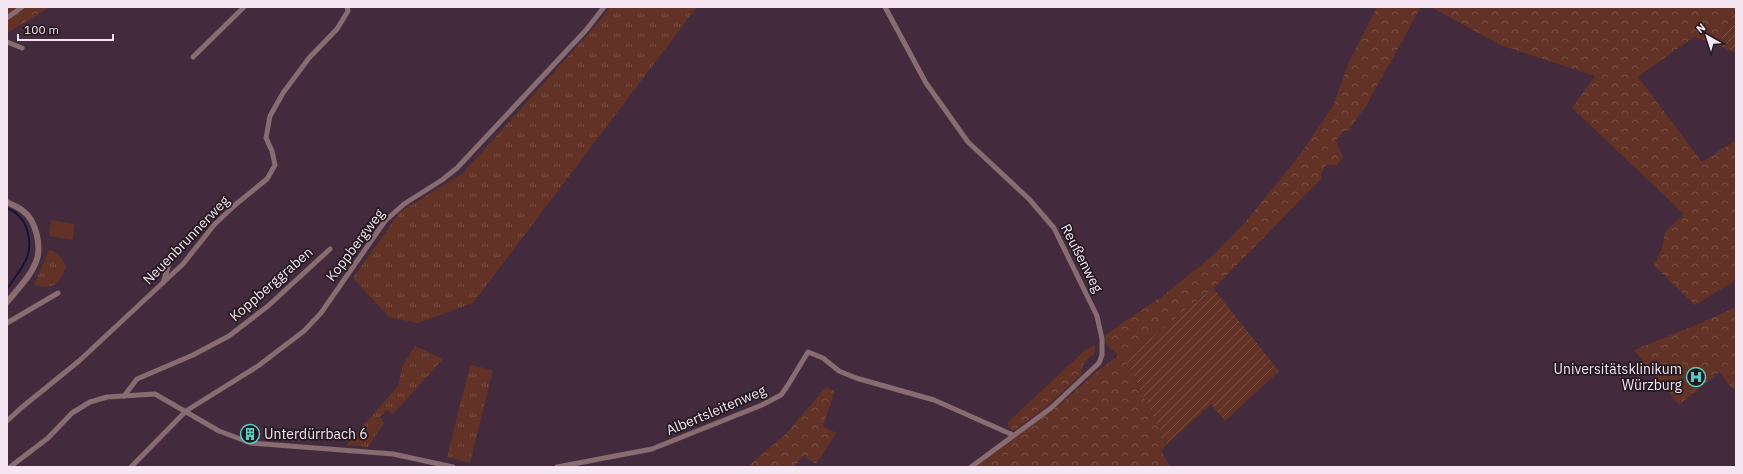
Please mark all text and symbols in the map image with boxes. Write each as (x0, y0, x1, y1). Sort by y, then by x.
scale bar (18, 16, 113, 42)
north arrow (1687, 16, 1727, 56)
text: N (1693, 20, 1708, 36)
text: 100 m (24, 22, 59, 37)
street label: Neuenbrunnerweg (139, 191, 234, 288)
street label: Koppbergweg (322, 205, 389, 285)
street label: Reußenweg (1057, 221, 1107, 296)
street label: Koppberggraben (226, 243, 316, 325)
place label: Universitätsklinikum Würzburg (1553, 360, 1683, 394)
hospital icon: Universitätsklinikum Würzburg (1685, 366, 1707, 388)
street label: Albertsleitenweg (663, 381, 769, 439)
building icon: Unterdürrbach 6 (239, 423, 261, 445)
place label: Unterdürrbach 6 (264, 425, 368, 443)

